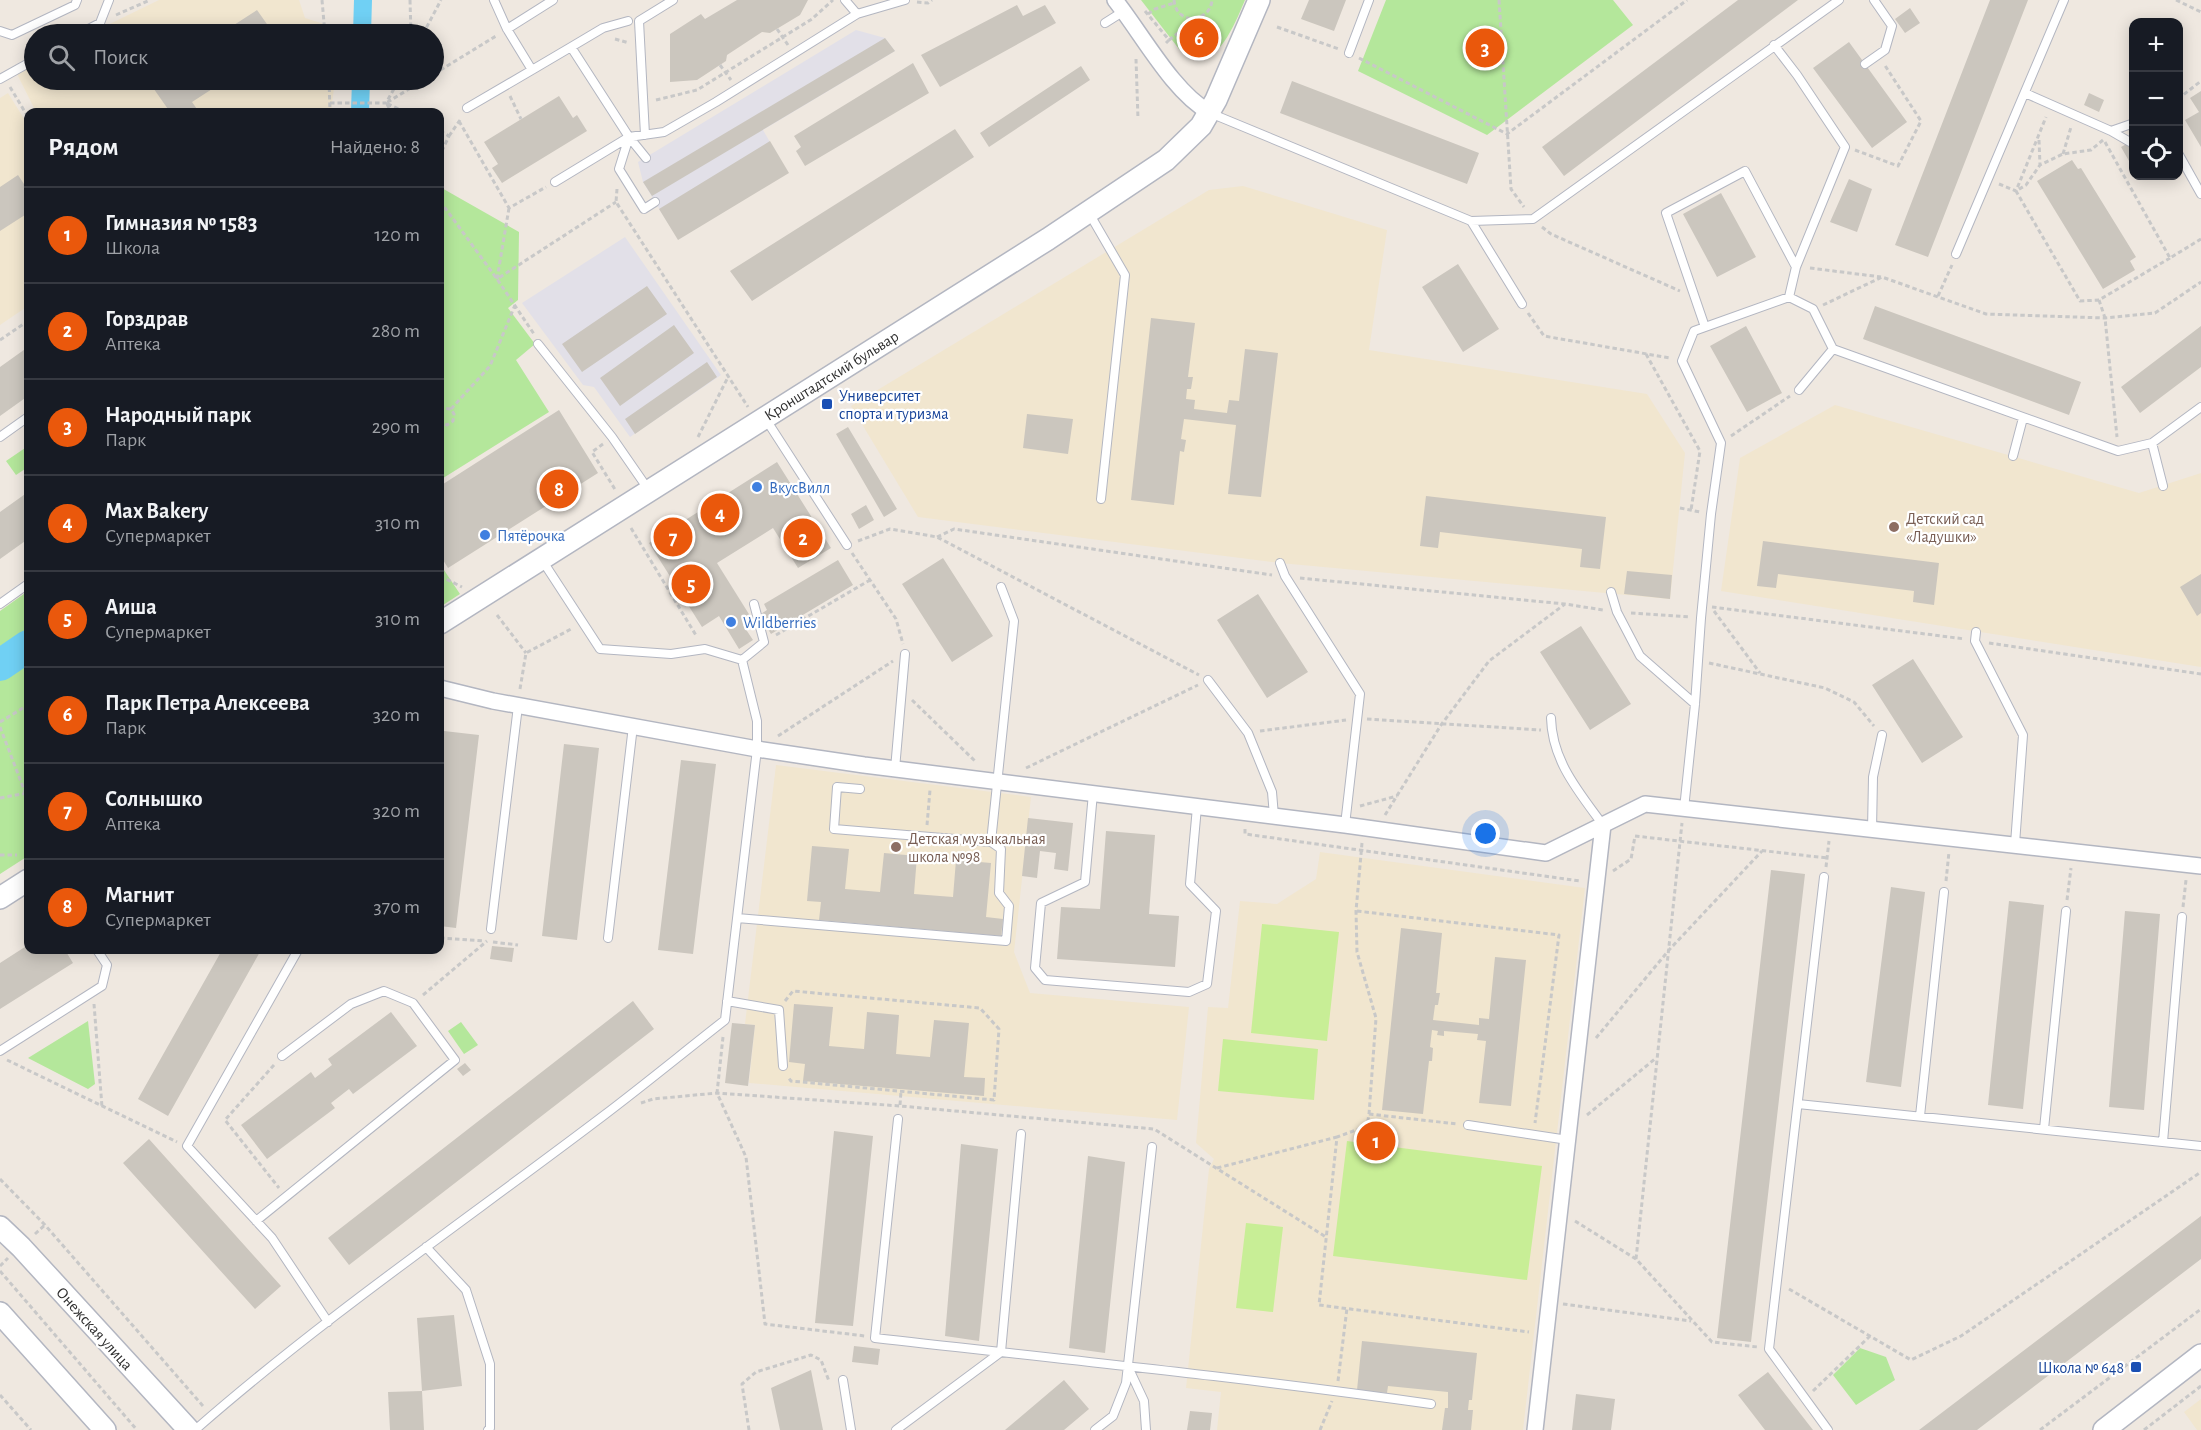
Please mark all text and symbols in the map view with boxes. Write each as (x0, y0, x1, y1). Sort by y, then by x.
pin: 6 (1180, 15, 1218, 60)
map controls (2129, 18, 2183, 180)
button: + (2129, 18, 2183, 72)
search box (24, 24, 444, 90)
pin: 3 (1466, 26, 1504, 70)
icon: search (45, 41, 78, 74)
text: Поиск (93, 46, 148, 68)
button: − (2129, 72, 2183, 126)
button: locate (2129, 126, 2183, 180)
text: Рядом (48, 134, 119, 160)
text: Найдено: 8 (330, 137, 420, 157)
text: Гимназия № 1583 (105, 212, 257, 234)
text: 1 (64, 225, 71, 245)
text: 120 m (374, 225, 420, 245)
text: Школа (105, 238, 160, 258)
text: Горздрав (105, 308, 188, 330)
text: 2 (63, 321, 72, 341)
text: 280 m (372, 321, 420, 341)
street label: Кронштадтский бульвар (762, 328, 902, 425)
text: Аптека (105, 334, 161, 354)
place label: Университет спорта и туризма (839, 388, 949, 423)
marker: Университет спорта и туризма (820, 397, 834, 411)
text: Народный парк (105, 404, 251, 426)
text: 3 (63, 417, 72, 437)
text: 290 m (372, 417, 420, 437)
text: Парк (105, 430, 146, 450)
pin: 8 (540, 466, 578, 512)
marker: ВкусВилл (750, 480, 764, 494)
place label: ВкусВилл (769, 480, 830, 497)
pin: 4 (700, 490, 740, 536)
text: Max Bakery (105, 500, 208, 522)
place label: Детский сад «Ладушки» (1906, 511, 1984, 546)
text: 4 (62, 513, 73, 533)
text: 310 m (375, 513, 420, 533)
pin: 7 (654, 514, 692, 560)
pin: 2 (784, 516, 822, 560)
marker: Детский сад «Ладушки» (1887, 520, 1901, 534)
text: Супермаркет (105, 526, 211, 546)
marker: Пятёрочка (478, 528, 492, 542)
place label: Пятёрочка (497, 528, 565, 544)
pin: 5 (672, 562, 710, 606)
text: Аиша (105, 596, 157, 618)
text: 5 (63, 609, 72, 629)
text: 310 m (375, 609, 420, 629)
marker: Wildberries (724, 615, 738, 629)
place label: Wildberries (743, 615, 817, 631)
text: Супермаркет (105, 622, 211, 642)
text: Парк Петра Алексеева (105, 692, 310, 714)
text: 6 (63, 705, 72, 725)
text: 320 m (373, 705, 420, 725)
text: Парк (105, 718, 146, 738)
text: Солнышко (105, 788, 203, 810)
text: 7 (63, 801, 72, 821)
text: 320 m (373, 801, 420, 821)
text: Аптека (105, 814, 161, 834)
your location (1471, 819, 1500, 848)
place label: Детская музыкальная школа №98 (908, 831, 1046, 865)
marker: Детская музыкальная школа №98 (889, 840, 903, 854)
text: Магнит (105, 884, 174, 906)
text: 8 (63, 897, 72, 917)
text: 370 m (374, 897, 420, 917)
text: Супермаркет (105, 910, 211, 930)
pin: 1 (1356, 1118, 1396, 1164)
street label: Онежская улица (52, 1284, 135, 1374)
place label: Школа № 648 (2038, 1360, 2124, 1376)
marker: Школа № 648 (2129, 1360, 2143, 1374)

